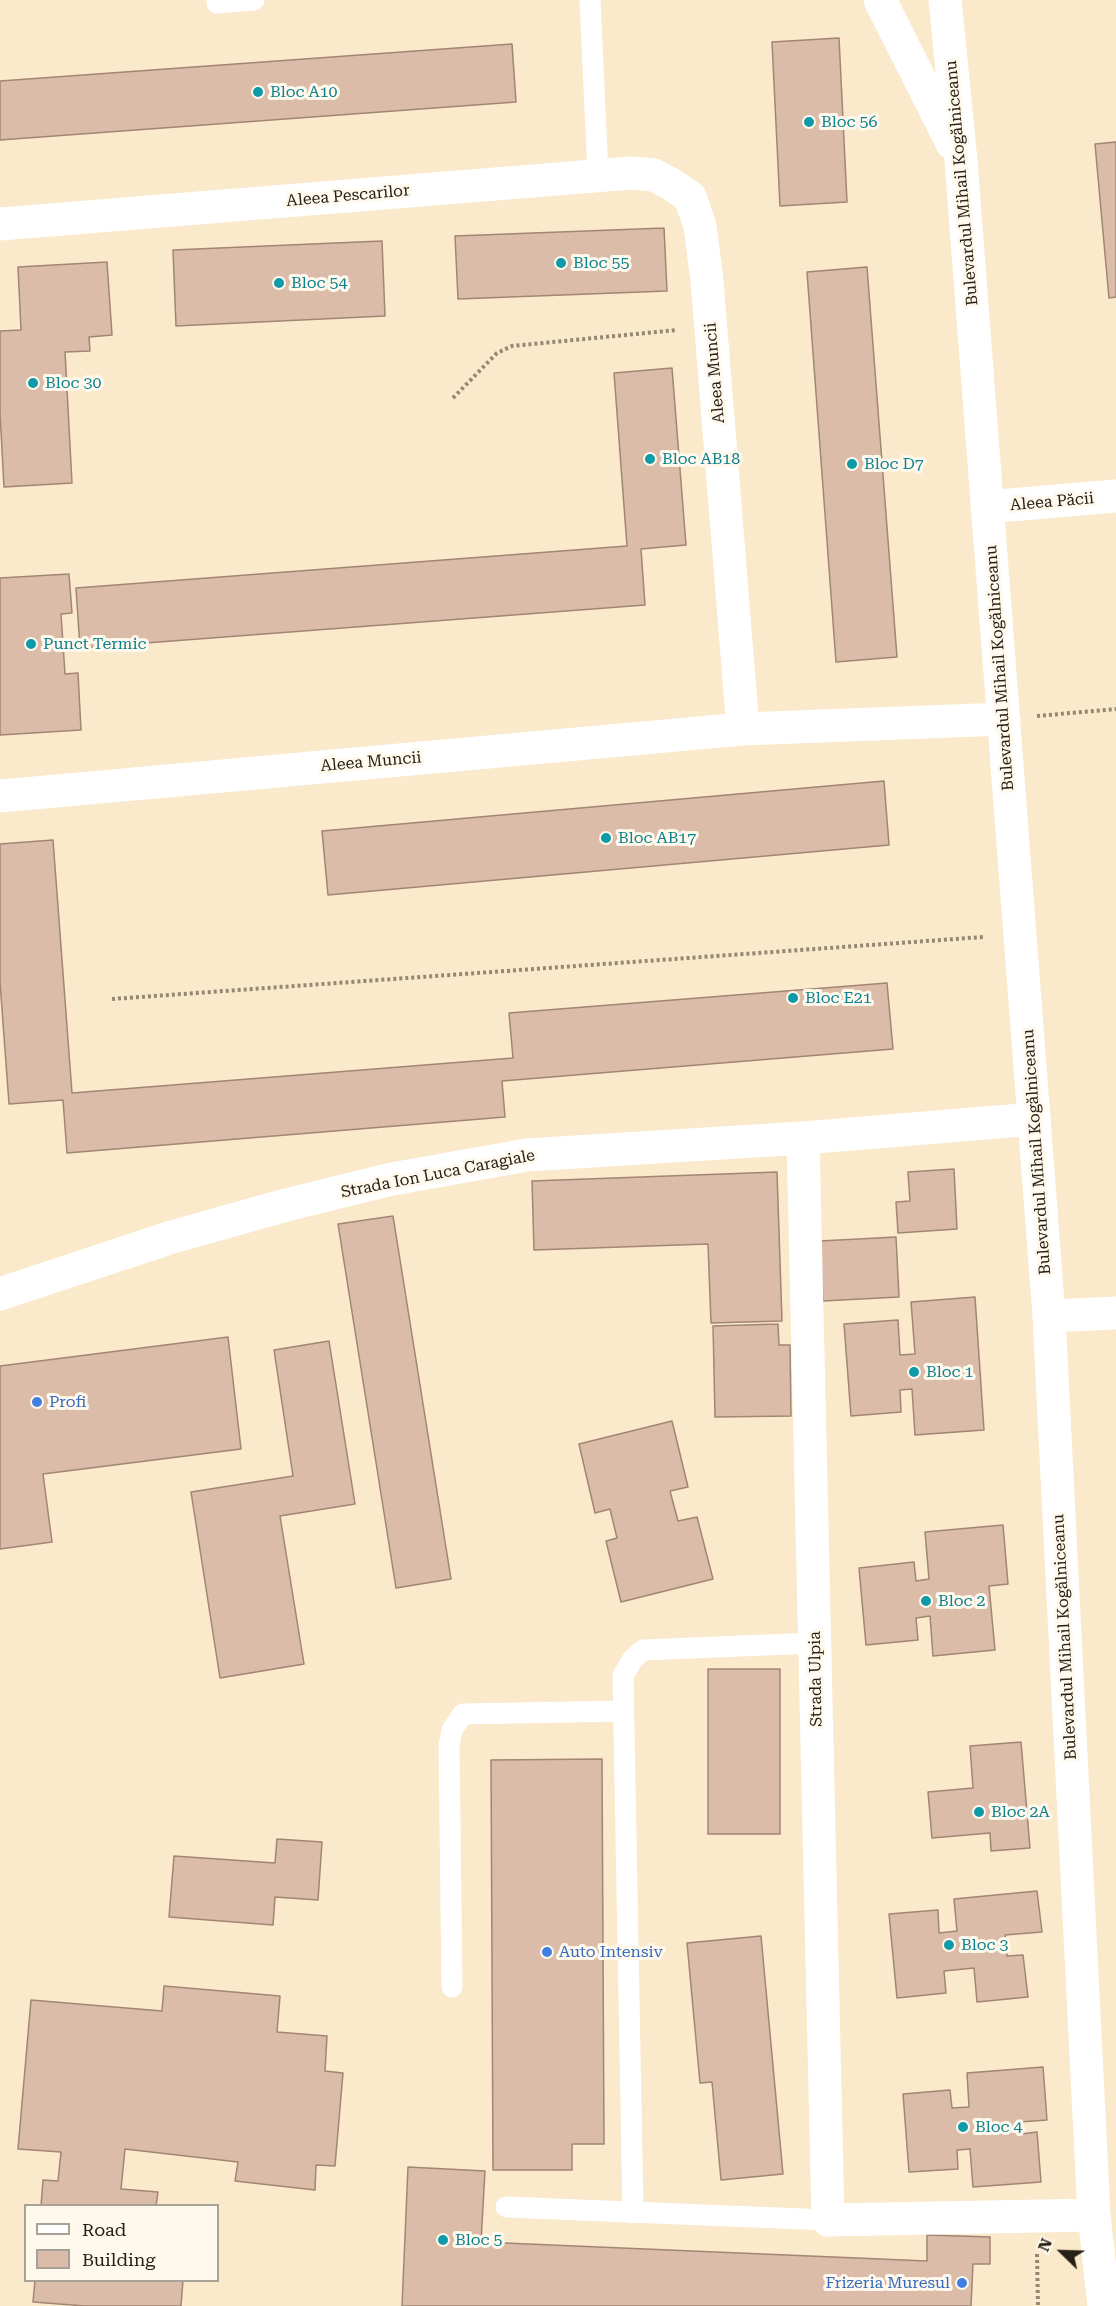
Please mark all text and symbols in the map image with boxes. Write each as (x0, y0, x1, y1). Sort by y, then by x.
street label: Bulevardul Mihail Kogălniceanu (942, 60, 982, 306)
place label: Bloc A10 (270, 82, 338, 102)
marker: Bloc A10 (251, 85, 265, 99)
place label: Bloc 56 (821, 112, 877, 132)
marker: Bloc 56 (802, 115, 816, 129)
street label: Aleea Pescarilor (286, 181, 410, 211)
place label: Bloc 55 (573, 253, 629, 273)
marker: Bloc 55 (554, 256, 568, 270)
place label: Bloc 54 (291, 273, 347, 293)
marker: Bloc 54 (272, 276, 286, 290)
street label: Aleea Muncii (701, 322, 729, 424)
place label: Bloc 30 (45, 373, 101, 393)
marker: Bloc 30 (26, 376, 40, 390)
place label: Bloc AB18 (662, 449, 740, 469)
marker: Bloc AB18 (643, 452, 657, 466)
place label: Bloc D7 (864, 454, 924, 474)
marker: Bloc D7 (845, 457, 859, 471)
street label: Aleea Păcii (1009, 489, 1095, 515)
street label: Bulevardul Mihail Kogălniceanu (982, 545, 1018, 791)
place label: Punct Termic (43, 634, 146, 654)
marker: Punct Termic (24, 637, 38, 651)
street label: Aleea Muncii (320, 748, 422, 776)
place label: Bloc AB17 (618, 828, 696, 848)
marker: Bloc AB17 (599, 831, 613, 845)
place label: Bloc E21 (805, 988, 872, 1008)
marker: Bloc E21 (786, 991, 800, 1005)
street label: Bulevardul Mihail Kogălniceanu (1019, 1029, 1055, 1275)
street label: Strada Ion Luca Caragiale (339, 1146, 537, 1202)
place label: Bloc 1 (926, 1362, 973, 1382)
marker: Bloc 1 (907, 1365, 921, 1379)
place label: Profi (49, 1392, 86, 1412)
marker: Profi (30, 1395, 44, 1409)
street label: Bulevardul Mihail Kogălniceanu (1049, 1514, 1081, 1760)
place label: Bloc 2 (938, 1591, 985, 1611)
marker: Bloc 2 (919, 1594, 933, 1608)
street label: Strada Ulpia (806, 1631, 826, 1727)
place label: Bloc 2A (991, 1802, 1050, 1822)
marker: Bloc 2A (972, 1805, 986, 1819)
place label: Bloc 3 (961, 1935, 1008, 1955)
marker: Bloc 3 (942, 1938, 956, 1952)
place label: Auto Intensiv (559, 1942, 663, 1962)
marker: Auto Intensiv (540, 1945, 554, 1959)
place label: Bloc 4 (975, 2117, 1022, 2137)
marker: Bloc 4 (956, 2120, 970, 2134)
legend (24, 2204, 219, 2282)
text: Road (82, 2219, 126, 2240)
north arrow (1032, 2222, 1092, 2282)
place label: Bloc 5 (455, 2230, 502, 2250)
marker: Bloc 5 (436, 2233, 450, 2247)
text: N (1034, 2235, 1056, 2254)
text: Building (82, 2249, 156, 2270)
place label: Frizeria Muresul (825, 2273, 950, 2293)
marker: Frizeria Muresul (955, 2276, 969, 2290)

